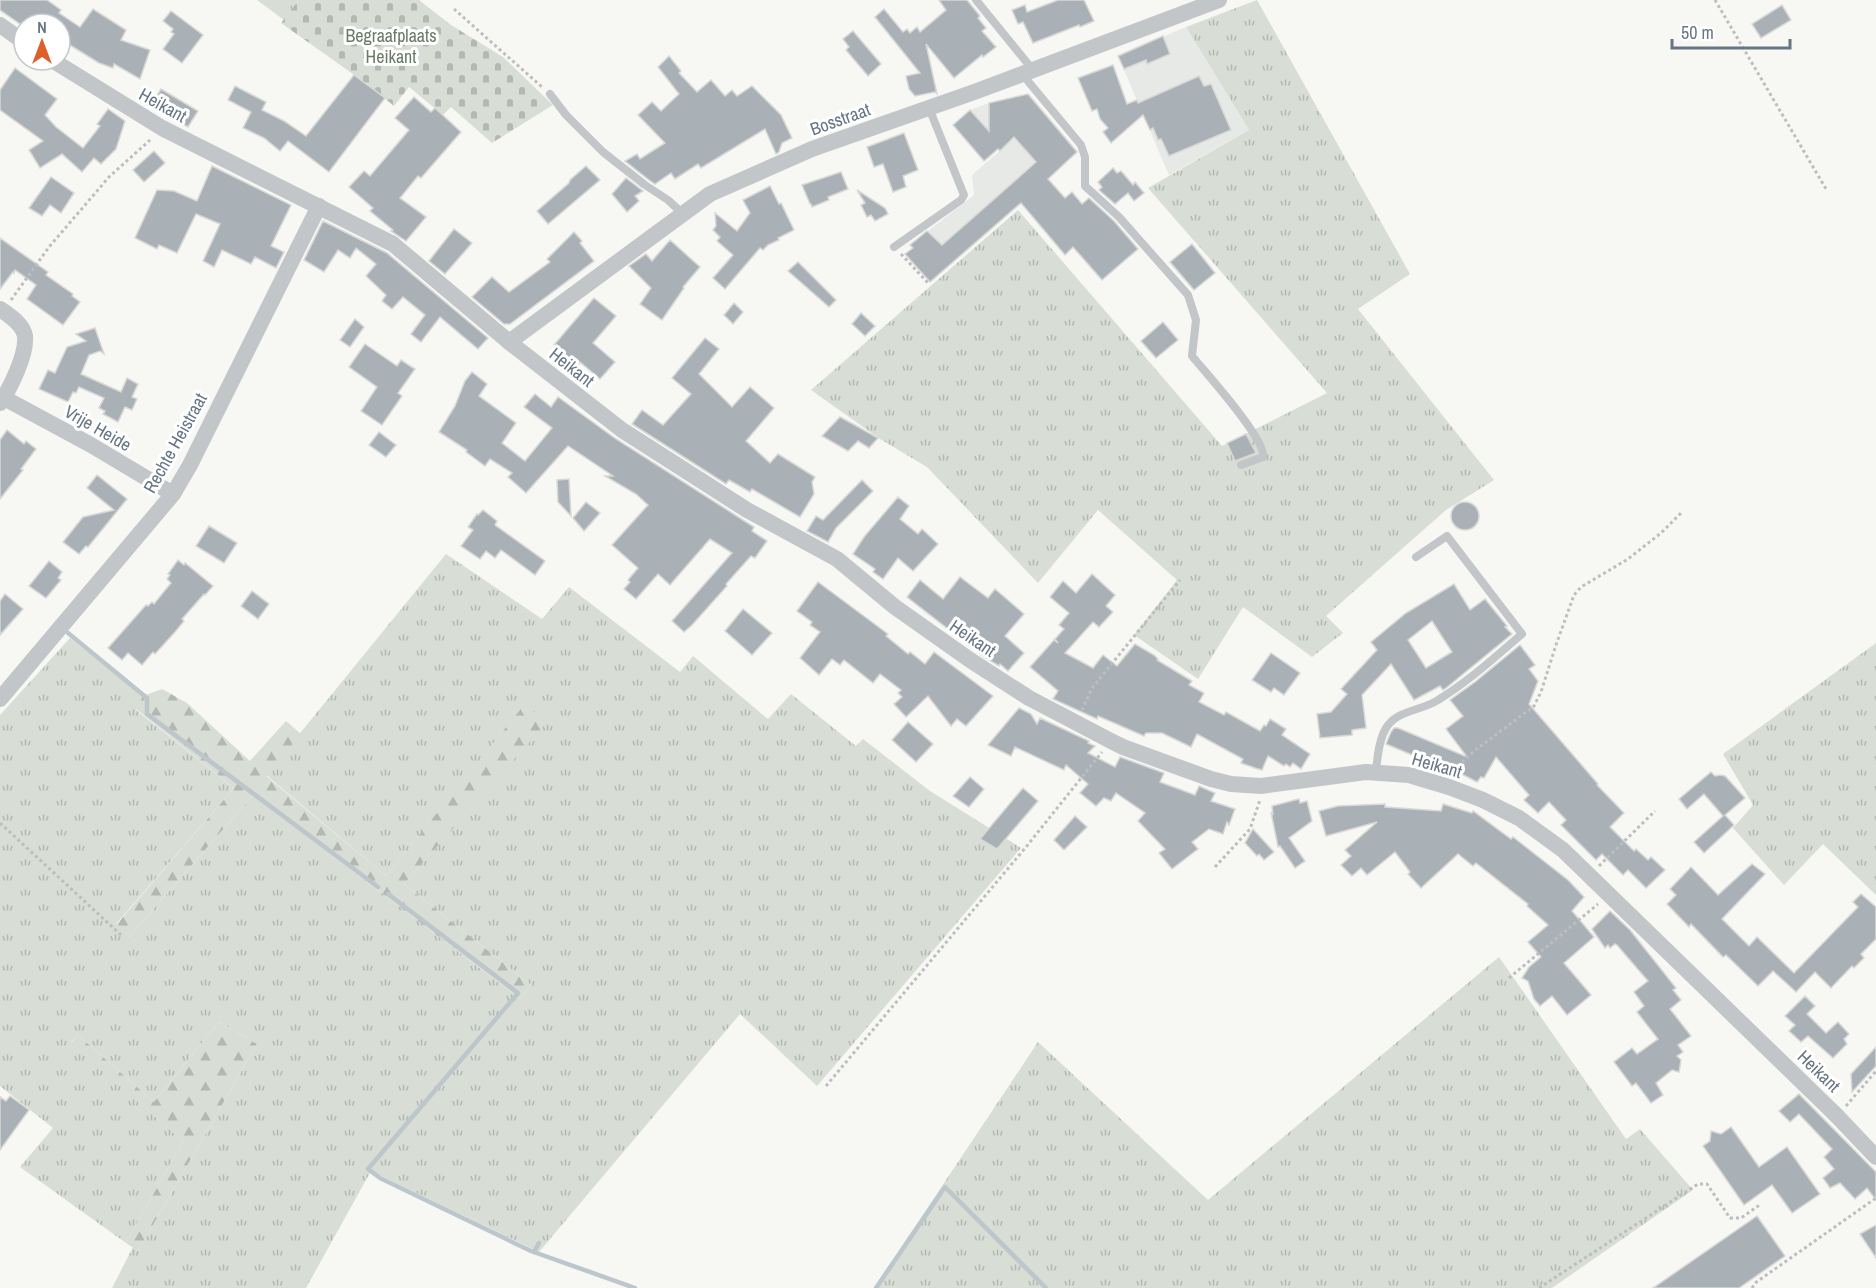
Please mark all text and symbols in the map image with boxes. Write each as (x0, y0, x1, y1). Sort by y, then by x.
north arrow (12, 12, 72, 72)
scale bar (1672, 12, 1790, 50)
text: N (37, 16, 47, 38)
text: 50 m (1681, 20, 1714, 45)
park label: Begraafplaats Heikant (345, 23, 437, 69)
street label: Heikant (135, 82, 191, 128)
street label: Bosstraat (806, 97, 874, 141)
street label: Heikant (544, 341, 600, 393)
street label: Rechte Heistraat (137, 389, 213, 497)
street label: Vrije Heide (60, 399, 136, 457)
street label: Heikant (945, 613, 1001, 663)
street label: Heikant (1409, 746, 1465, 784)
street label: Heikant (1792, 1044, 1846, 1098)

